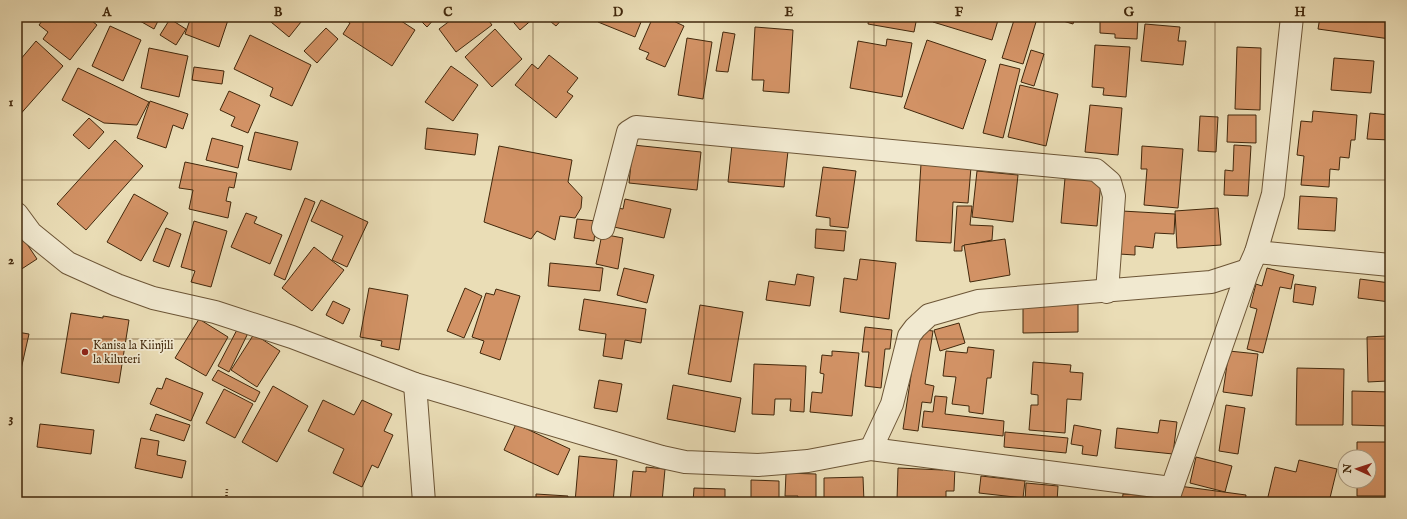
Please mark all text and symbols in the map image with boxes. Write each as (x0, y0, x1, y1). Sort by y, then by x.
text: A (102, 4, 113, 21)
text: B (274, 4, 283, 21)
text: C (443, 4, 453, 21)
text: D (613, 4, 624, 21)
text: E (784, 4, 794, 21)
text: F (955, 4, 964, 21)
text: G (1124, 4, 1135, 21)
text: H (1294, 4, 1306, 21)
text: 1 (9, 94, 14, 111)
text: 2 (8, 252, 14, 269)
place label: Kanisa la Kiinjili la kiluteri (93, 338, 174, 367)
marker: Kanisa la Kiinjili la kiluteri (80, 347, 90, 357)
text: 3 (9, 410, 14, 427)
north arrow (1337, 449, 1377, 489)
text: N (1341, 463, 1355, 475)

